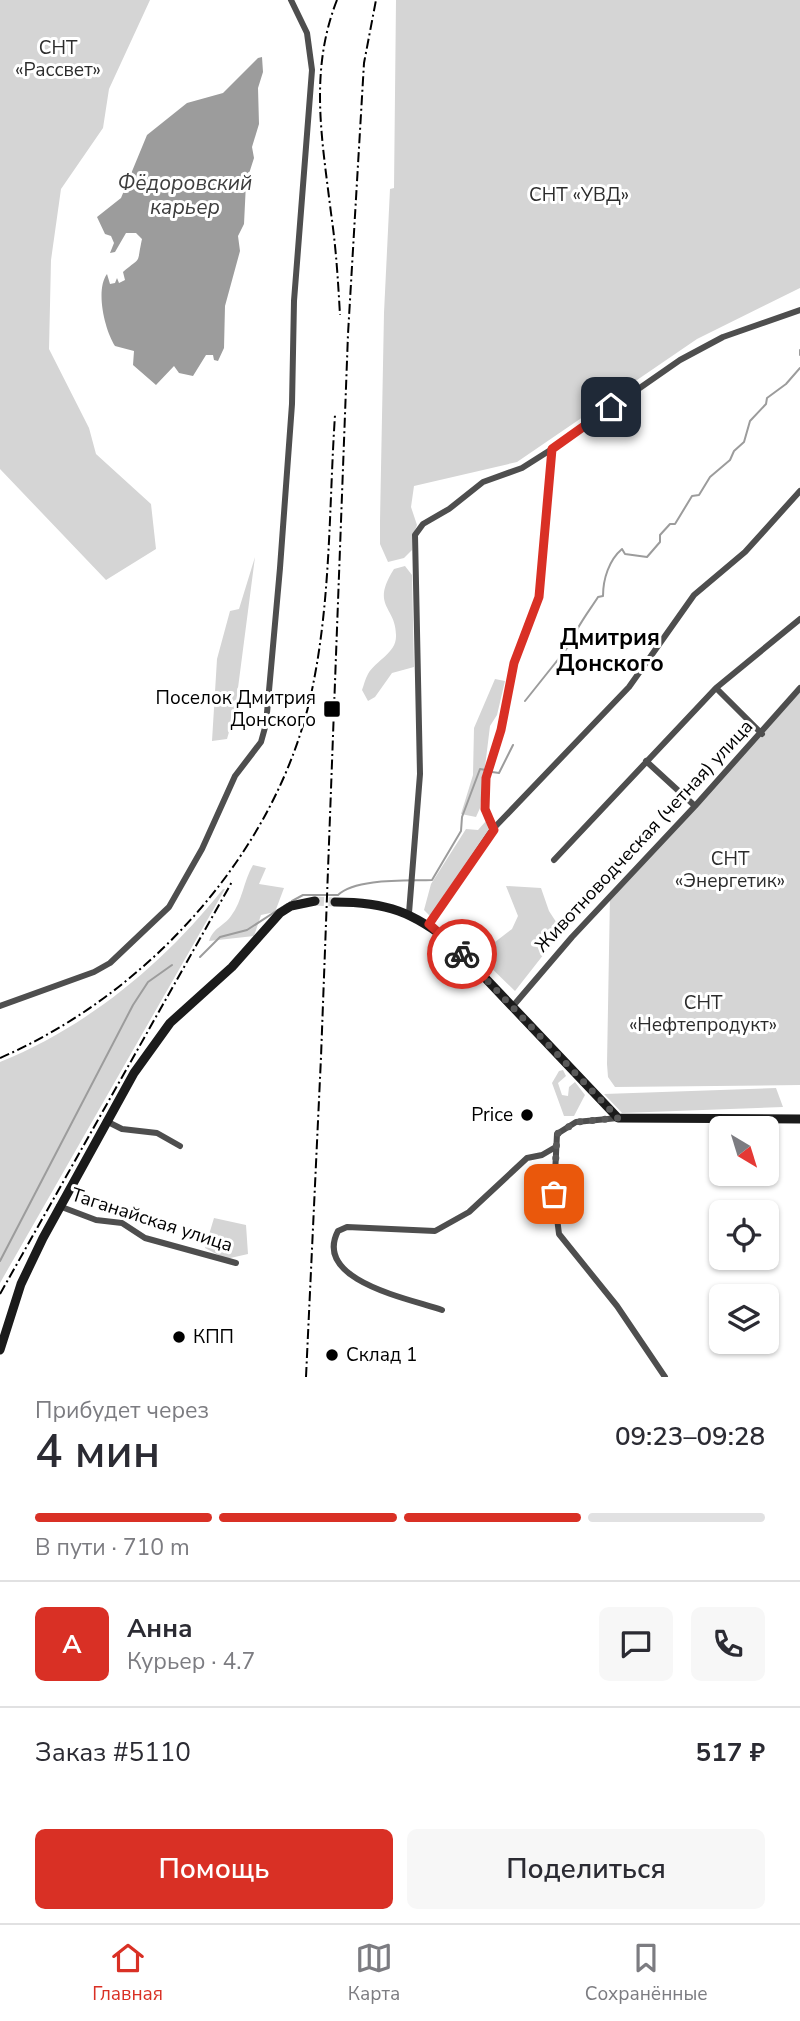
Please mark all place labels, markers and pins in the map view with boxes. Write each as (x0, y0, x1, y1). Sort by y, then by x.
pin (581, 377, 641, 437)
place label: Поселок Дмитрия Донского (156, 685, 316, 733)
marker: Поселок Дмитрия Донского (322, 699, 342, 719)
place label: Price (471, 1102, 513, 1128)
marker: Price (519, 1107, 535, 1123)
pin (524, 1164, 584, 1224)
place label: КПП (193, 1324, 234, 1350)
marker: КПП (171, 1329, 187, 1345)
place label: Склад 1 (346, 1342, 417, 1368)
marker: Склад 1 (324, 1347, 340, 1363)

